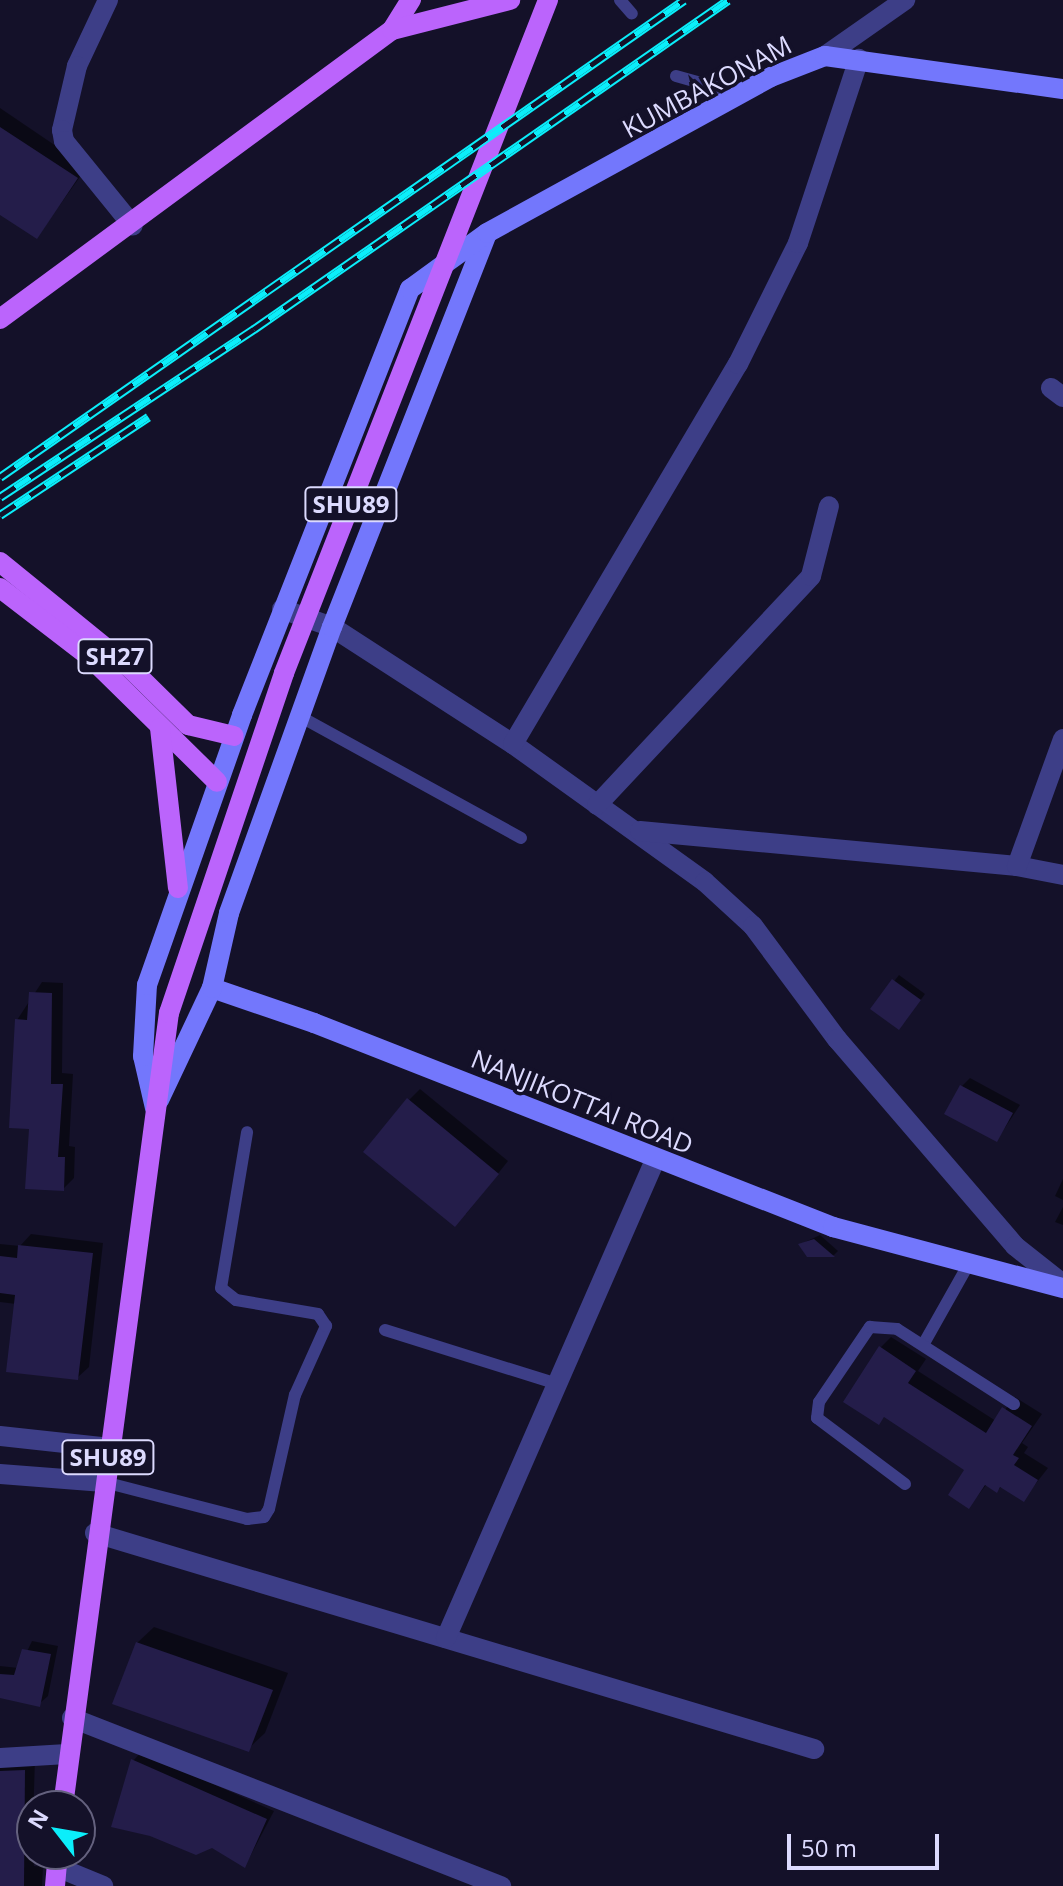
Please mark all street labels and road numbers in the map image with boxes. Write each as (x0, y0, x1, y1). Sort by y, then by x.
street label: KUMBAKONAM (617, 29, 797, 145)
road number: SHU89 (303, 484, 399, 524)
road number: SH27 (77, 636, 153, 676)
street label: NANJIKOTTAI ROAD (466, 1043, 698, 1161)
road number: SHU89 (60, 1437, 156, 1477)

